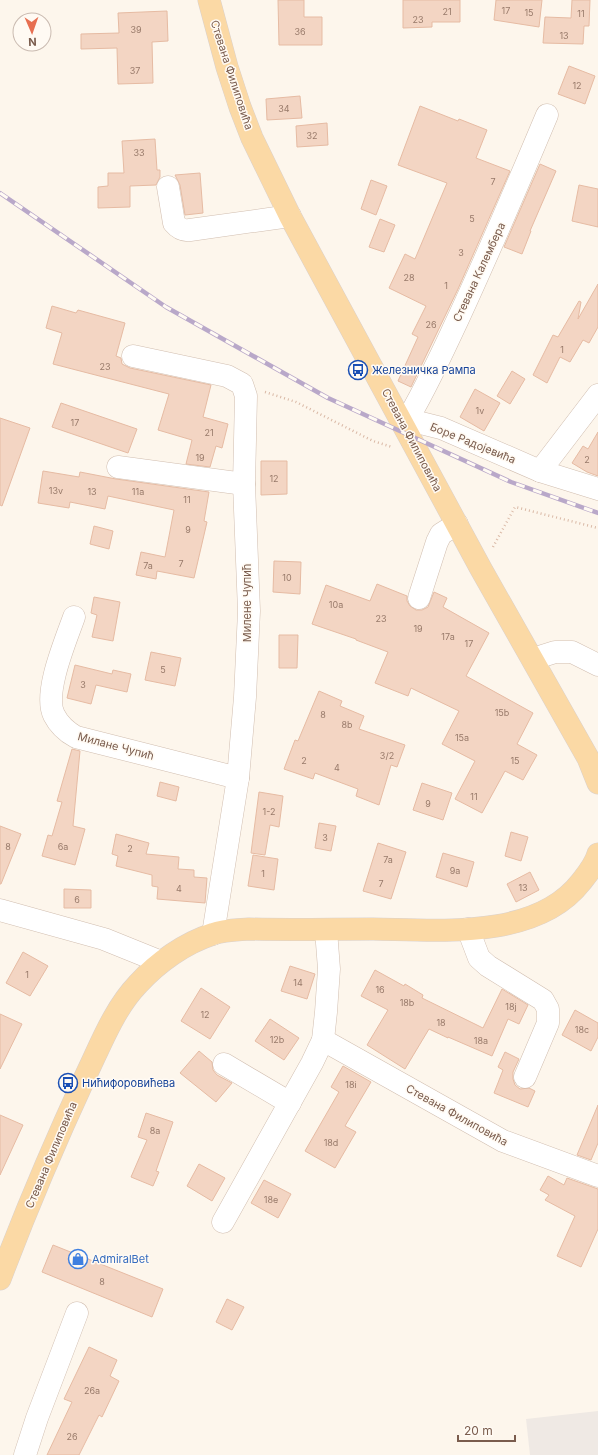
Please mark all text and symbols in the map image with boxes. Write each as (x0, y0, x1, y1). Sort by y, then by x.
house number: 17 (502, 5, 510, 16)
house number: 21 (442, 6, 452, 17)
house number: 15 (524, 7, 534, 18)
house number: 11 (577, 8, 585, 19)
north arrow (12, 12, 52, 52)
house number: 23 (412, 14, 424, 25)
street label: Стевана Филиповића (208, 18, 256, 132)
house number: 39 (130, 24, 142, 35)
house number: 36 (294, 26, 306, 37)
house number: 13 (559, 30, 569, 41)
text: N (28, 35, 37, 49)
house number: 37 (130, 65, 140, 76)
house number: 12 (572, 80, 582, 91)
house number: 34 (278, 103, 290, 114)
house number: 32 (306, 130, 318, 141)
house number: 33 (133, 147, 145, 158)
house number: 7 (490, 176, 496, 187)
house number: 5 (469, 213, 475, 224)
street label: Стевана Калембера (450, 220, 508, 324)
house number: 3 (458, 247, 464, 258)
house number: 28 (403, 272, 415, 283)
house number: 1 (444, 280, 448, 291)
house number: 26 (425, 319, 437, 330)
house number: 1 (560, 344, 564, 355)
bus stop icon: Железничка Рампа (347, 359, 369, 381)
house number: 23 (99, 361, 111, 372)
place label: Железничка Рампа (372, 363, 476, 377)
street label: Стевана Филиповића (379, 386, 445, 494)
house number: 1v (476, 405, 484, 416)
house number: 17 (71, 417, 79, 428)
street label: Боре Радојевића (428, 419, 518, 467)
house number: 21 (204, 427, 214, 438)
house number: 19 (195, 452, 205, 463)
house number: 2 (584, 454, 590, 465)
house number: 12 (269, 473, 279, 484)
house number: 13v (49, 485, 63, 496)
house number: 13 (87, 486, 97, 497)
house number: 11a (132, 486, 144, 497)
house number: 11 (183, 494, 191, 505)
house number: 9 (185, 524, 191, 535)
house number: 7 (178, 558, 184, 569)
house number: 7a (143, 560, 153, 571)
street label: Милене Чупић (240, 564, 254, 642)
house number: 10 (282, 572, 292, 583)
house number: 10a (329, 599, 343, 610)
house number: 23 (375, 613, 387, 624)
house number: 19 (413, 623, 423, 634)
house number: 17a (441, 631, 455, 642)
house number: 17 (465, 638, 473, 649)
house number: 5 (160, 664, 166, 675)
house number: 3 (80, 679, 86, 690)
house number: 15b (495, 707, 510, 718)
house number: 8 (320, 709, 326, 720)
house number: 8b (341, 719, 353, 730)
street label: Милане Чупић (76, 729, 156, 763)
house number: 15a (455, 732, 469, 743)
house number: 3/2 (380, 750, 394, 761)
house number: 2 (301, 755, 307, 766)
house number: 15 (510, 755, 520, 766)
house number: 4 (334, 762, 340, 773)
house number: 11 (470, 791, 478, 802)
house number: 9 (425, 798, 431, 809)
house number: 1-2 (263, 806, 276, 817)
house number: 3 (322, 832, 328, 843)
house number: 8 (5, 841, 11, 852)
house number: 6a (58, 841, 68, 852)
house number: 2 (127, 843, 133, 854)
house number: 7a (383, 854, 393, 865)
house number: 9a (450, 865, 460, 876)
house number: 1 (261, 868, 265, 879)
house number: 7 (378, 878, 384, 889)
house number: 13 (518, 882, 528, 893)
house number: 4 (176, 883, 182, 894)
house number: 6 (74, 894, 80, 905)
house number: 1 (25, 969, 29, 980)
house number: 14 (293, 977, 303, 988)
house number: 16 (375, 984, 385, 995)
house number: 18b (400, 997, 415, 1008)
house number: 18j (505, 1001, 517, 1012)
house number: 12 (200, 1009, 210, 1020)
house number: 18 (436, 1017, 446, 1028)
house number: 18c (575, 1024, 589, 1035)
house number: 12b (270, 1034, 285, 1045)
house number: 18a (474, 1035, 488, 1046)
bus stop icon: Нићифоровићева (57, 1072, 79, 1094)
place label: Нићифоровићева (82, 1076, 175, 1090)
house number: 18i (345, 1079, 357, 1090)
street label: Стевана Филиповића (404, 1081, 510, 1149)
street label: Стевана Филиповића (22, 1100, 80, 1210)
house number: 8a (150, 1125, 160, 1136)
house number: 18d (324, 1137, 338, 1148)
house number: 18e (264, 1194, 278, 1205)
shop icon: AdmiralBet (67, 1248, 89, 1270)
place label: AdmiralBet (92, 1252, 149, 1266)
house number: 8 (99, 1276, 105, 1287)
house number: 26a (84, 1385, 100, 1396)
scale bar (458, 1417, 515, 1443)
text: 20 m (464, 1423, 493, 1438)
house number: 26 (66, 1431, 78, 1442)

